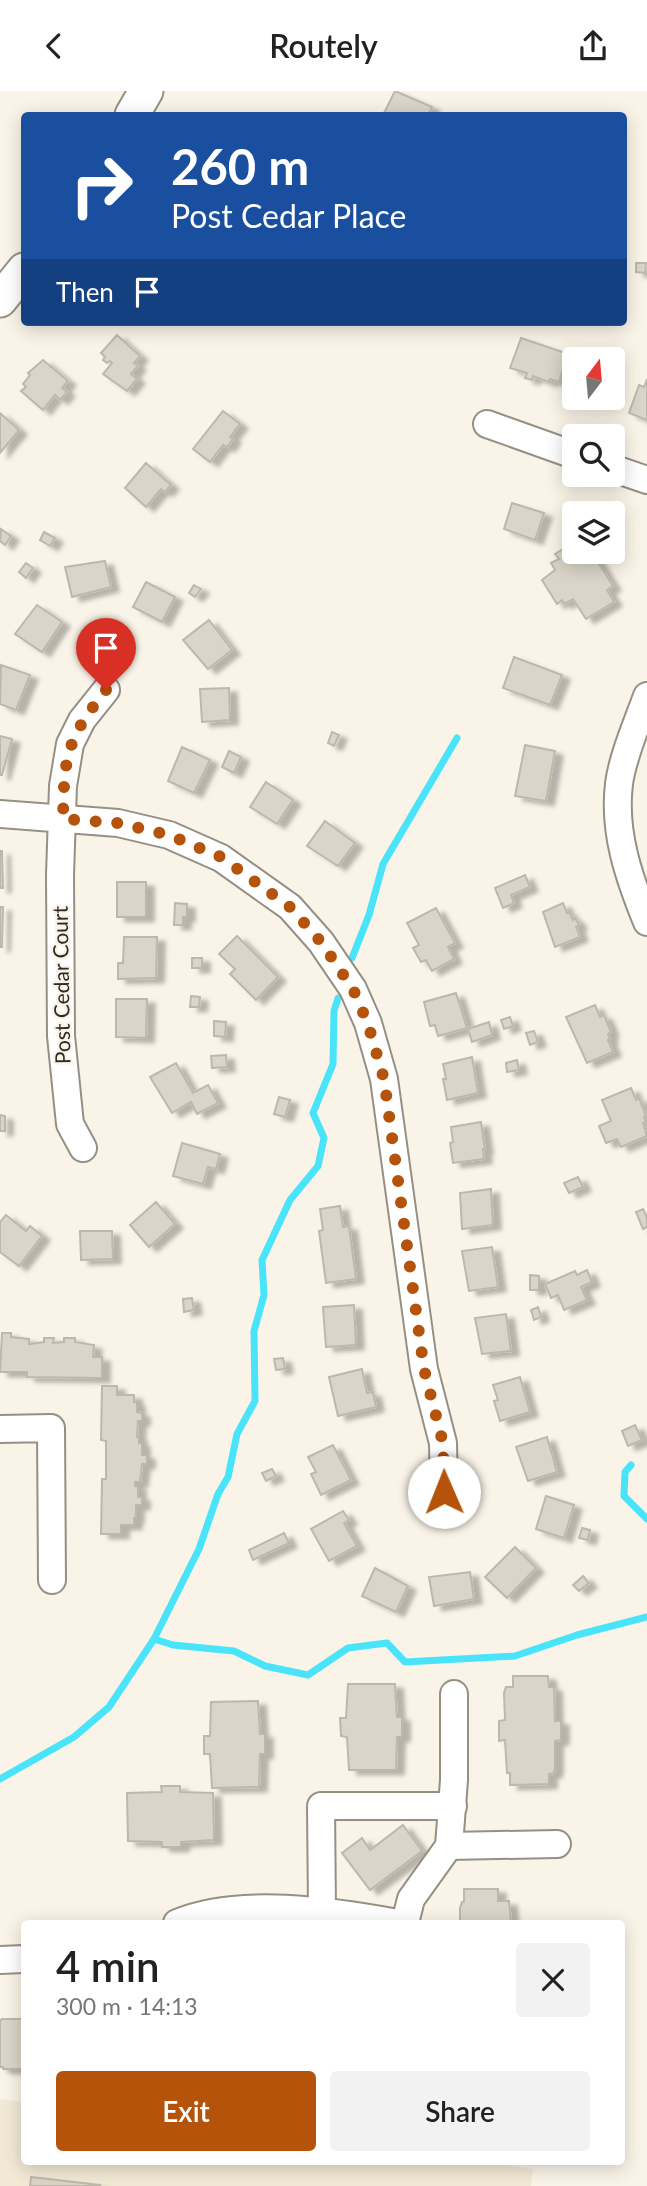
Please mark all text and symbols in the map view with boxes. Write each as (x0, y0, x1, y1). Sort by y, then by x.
text: Routely (269, 26, 378, 65)
icon: back (35, 27, 73, 65)
icon: share (574, 27, 612, 65)
text: 260 m (171, 137, 309, 195)
icon: right (56, 140, 147, 231)
text: Post Cedar Place (171, 196, 406, 235)
icon: arrive (128, 273, 166, 311)
text: Then (56, 276, 114, 308)
north arrow (562, 347, 625, 409)
map controls (562, 347, 625, 564)
button: search (562, 424, 625, 487)
button: layers (562, 501, 625, 564)
pin (76, 618, 136, 690)
icon: arrive (87, 629, 125, 667)
street label: Post Cedar Court (47, 905, 74, 1064)
position arrow (407, 1455, 481, 1529)
text: 4 min (56, 1941, 160, 1991)
button: close (516, 1943, 590, 2017)
text: 300 m · 14:13 (56, 1992, 198, 2020)
button: Exit (56, 2071, 316, 2151)
button: Share (330, 2071, 590, 2151)

